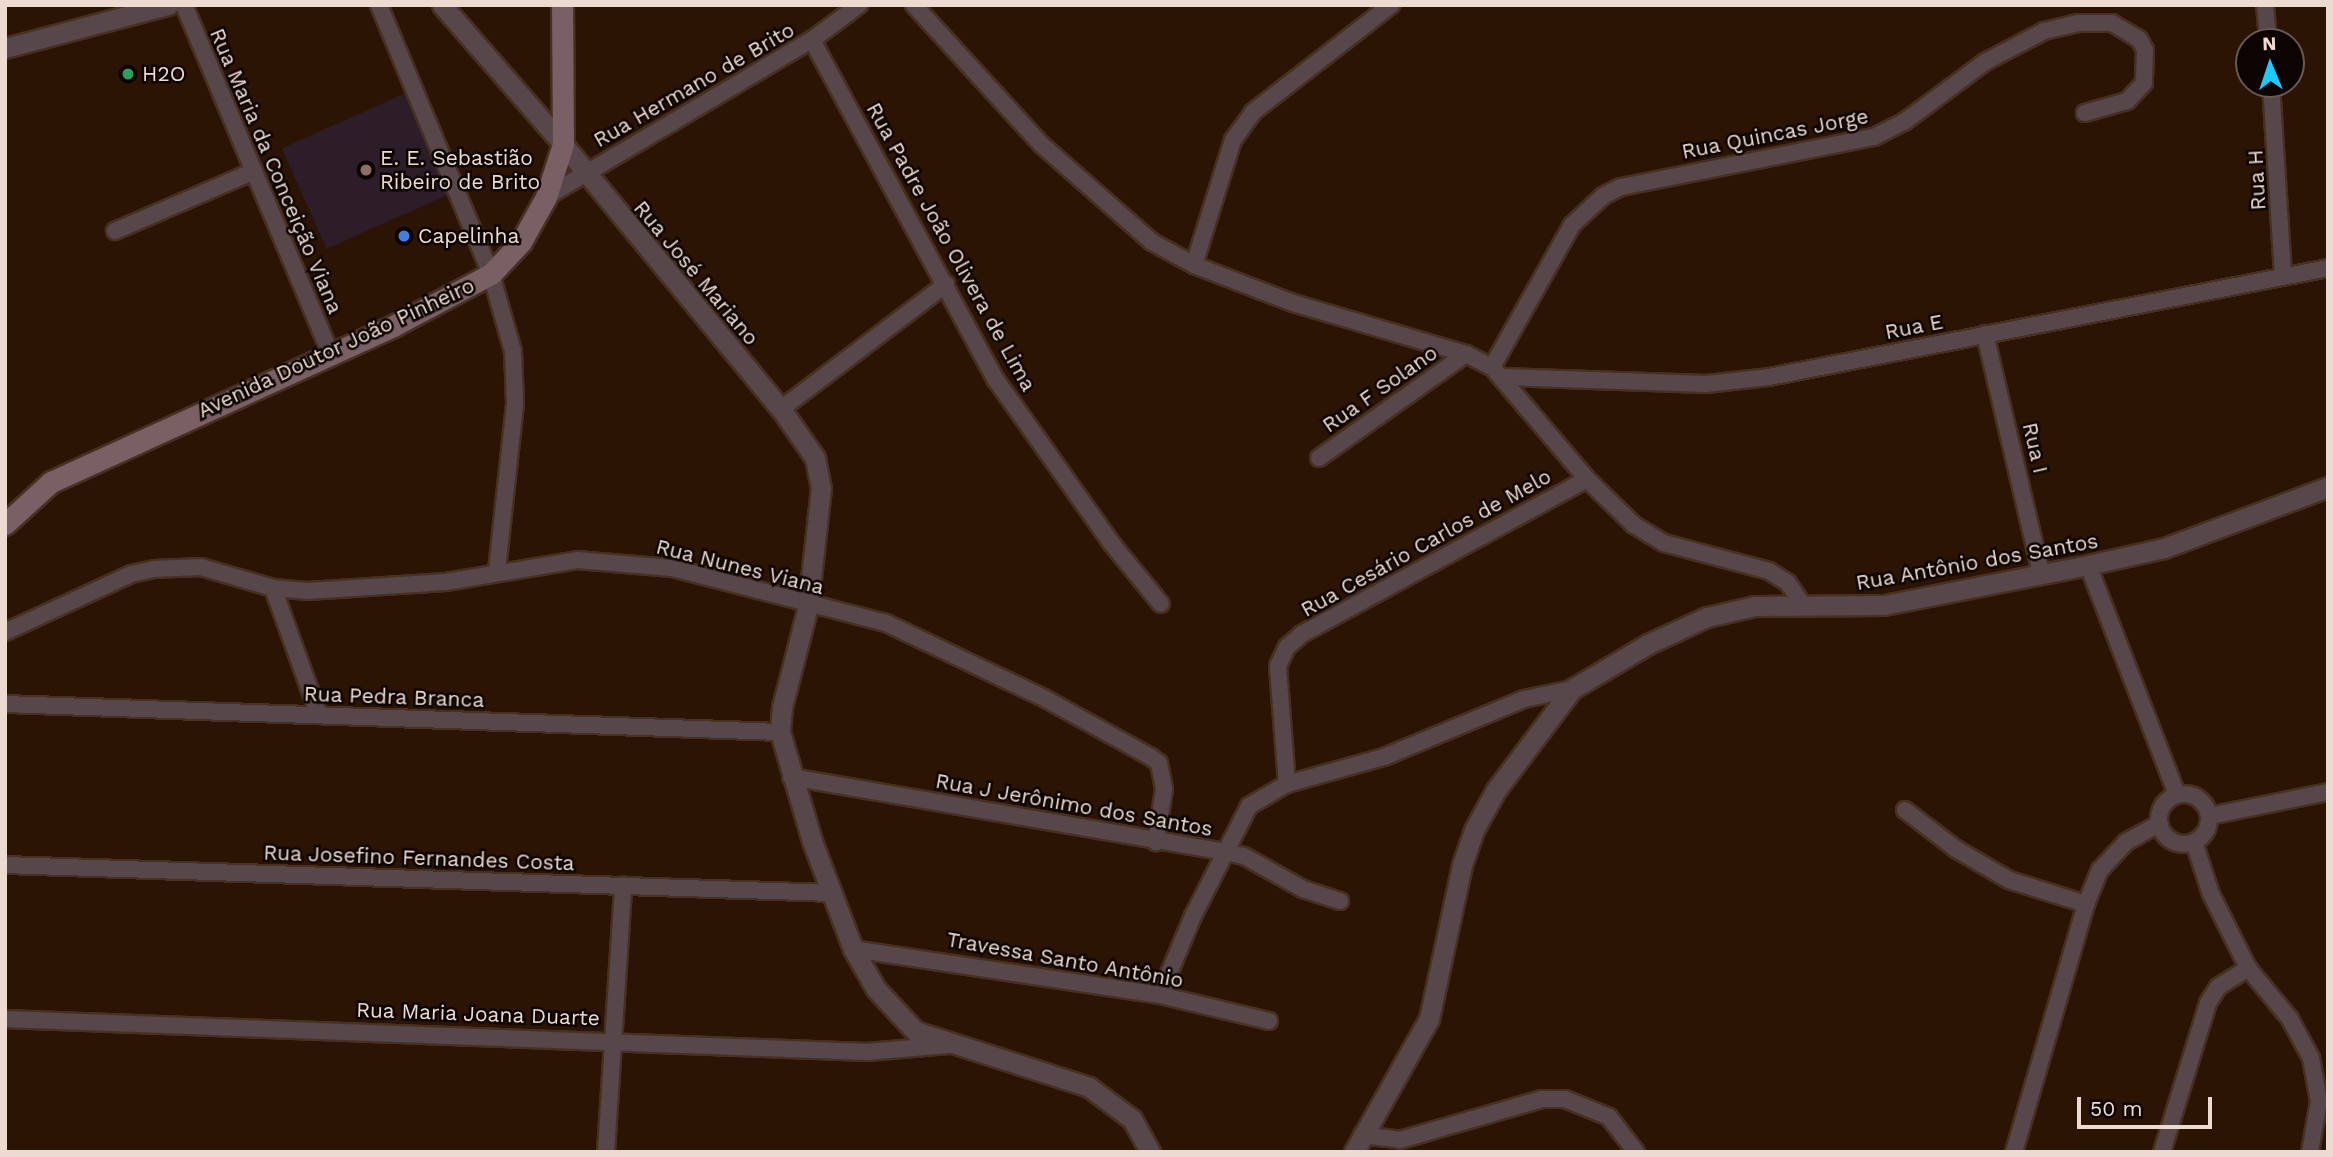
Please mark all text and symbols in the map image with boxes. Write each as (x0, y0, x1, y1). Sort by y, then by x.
street label: Rua Hermano de Brito (589, 17, 799, 153)
street label: Rua Maria da Conceição Viana (204, 24, 348, 318)
north arrow (2235, 28, 2305, 98)
text: N (2262, 32, 2277, 55)
place label: H2O (142, 61, 185, 87)
marker: H2O (120, 66, 136, 82)
street label: Rua Padre João Olivera de Lima (861, 98, 1041, 396)
street label: Rua Quincas Jorge (1679, 103, 1871, 165)
place label: E. E. Sebastião Ribeiro de Brito (380, 145, 540, 195)
street label: Rua H (2243, 149, 2271, 211)
marker: E. E. Sebastião Ribeiro de Brito (358, 162, 374, 178)
street label: Rua José Mariano (628, 195, 764, 351)
place label: Capelinha (418, 223, 519, 249)
marker: Capelinha (396, 228, 412, 244)
street label: Avenida Doutor João Pinheiro (193, 272, 479, 424)
street label: Rua E (1883, 309, 1945, 345)
street label: Rua F Solano (1317, 340, 1443, 438)
street label: Rua I (2017, 420, 2053, 476)
street label: Rua Cesário Carlos de Melo (1296, 463, 1556, 623)
street label: Rua Antônio dos Santos (1853, 528, 2101, 596)
street label: Rua Nunes Viana (653, 534, 827, 600)
street label: Rua Pedra Branca (303, 681, 485, 713)
street label: Rua J Jerônimo dos Santos (933, 768, 1215, 842)
street label: Rua Josefino Fernandes Costa (263, 840, 575, 876)
street label: Travessa Santo Antônio (944, 927, 1186, 993)
street label: Rua Maria Joana Duarte (355, 997, 601, 1031)
scale bar (2081, 1084, 2216, 1128)
text: 50 m (2090, 1096, 2142, 1121)

